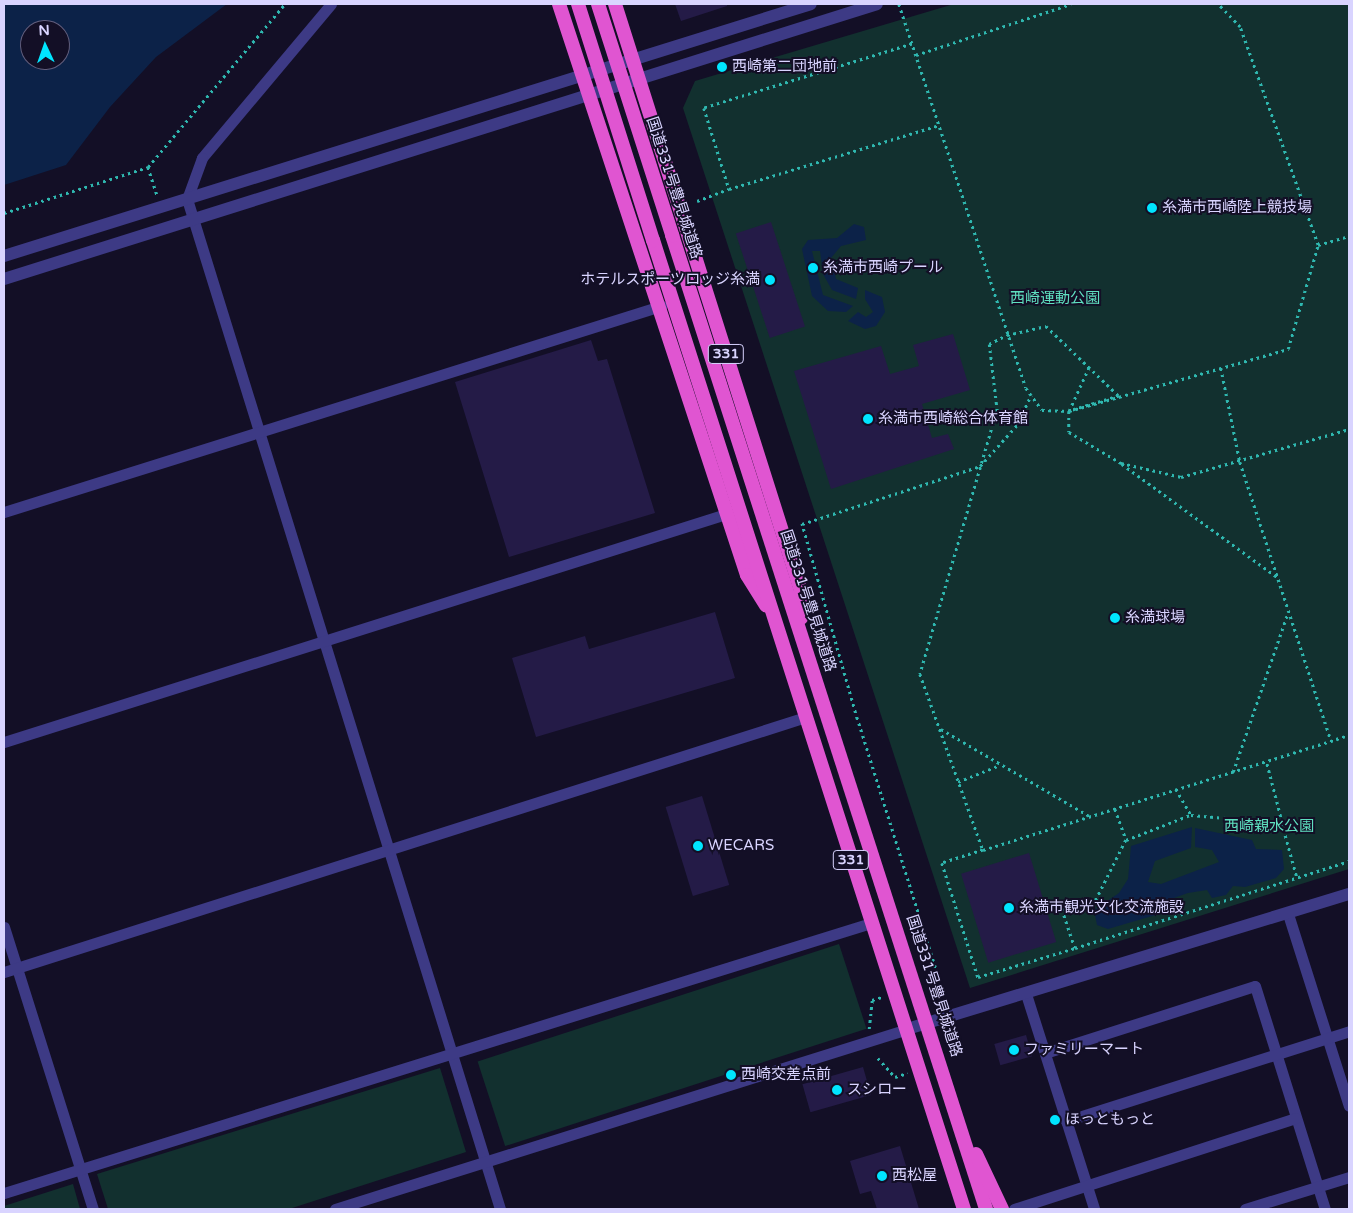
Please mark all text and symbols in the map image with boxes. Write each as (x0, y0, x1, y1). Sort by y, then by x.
north arrow (20, 20, 70, 70)
text: N (38, 22, 50, 39)
place label: 西崎第二団地前 (732, 58, 837, 76)
marker: 西崎第二団地前 (716, 61, 728, 73)
street label: 国道331号豊見城道路 (643, 115, 705, 261)
place label: 糸満市西崎陸上競技場 (1162, 199, 1312, 217)
marker: 糸満市西崎陸上競技場 (1146, 202, 1158, 214)
place label: 糸満市西崎プール (823, 259, 943, 277)
marker: 糸満市西崎プール (807, 262, 819, 274)
place label: ホテルスポーツロッジ糸満 (580, 271, 760, 289)
marker: ホテルスポーツロッジ糸満 (764, 274, 776, 286)
park label: 西崎運動公園 (1010, 290, 1100, 308)
road number: 331 (707, 342, 745, 366)
place label: 糸満市西崎総合体育館 (878, 410, 1028, 428)
marker: 糸満市西崎総合体育館 (862, 413, 874, 425)
street label: 国道331号豊見城道路 (777, 528, 839, 674)
place label: 糸満球場 (1125, 609, 1185, 627)
marker: 糸満球場 (1109, 612, 1121, 624)
park label: 西崎親水公園 (1224, 818, 1314, 836)
place label: WECARS (708, 837, 774, 855)
marker: WECARS (692, 840, 704, 852)
road number: 331 (832, 848, 870, 872)
place label: 糸満市観光文化交流施設 (1019, 899, 1184, 917)
marker: 糸満市観光文化交流施設 (1003, 902, 1015, 914)
street label: 国道331号豊見城道路 (903, 913, 965, 1059)
place label: ファミリーマート (1024, 1041, 1144, 1059)
marker: ファミリーマート (1008, 1044, 1020, 1056)
place label: 西崎交差点前 (741, 1066, 831, 1084)
marker: 西崎交差点前 (725, 1069, 737, 1081)
place label: スシロー (847, 1081, 907, 1099)
marker: スシロー (831, 1084, 843, 1096)
place label: ほっともっと (1065, 1111, 1155, 1129)
marker: ほっともっと (1049, 1114, 1061, 1126)
place label: 西松屋 (892, 1167, 937, 1185)
marker: 西松屋 (876, 1170, 888, 1182)

